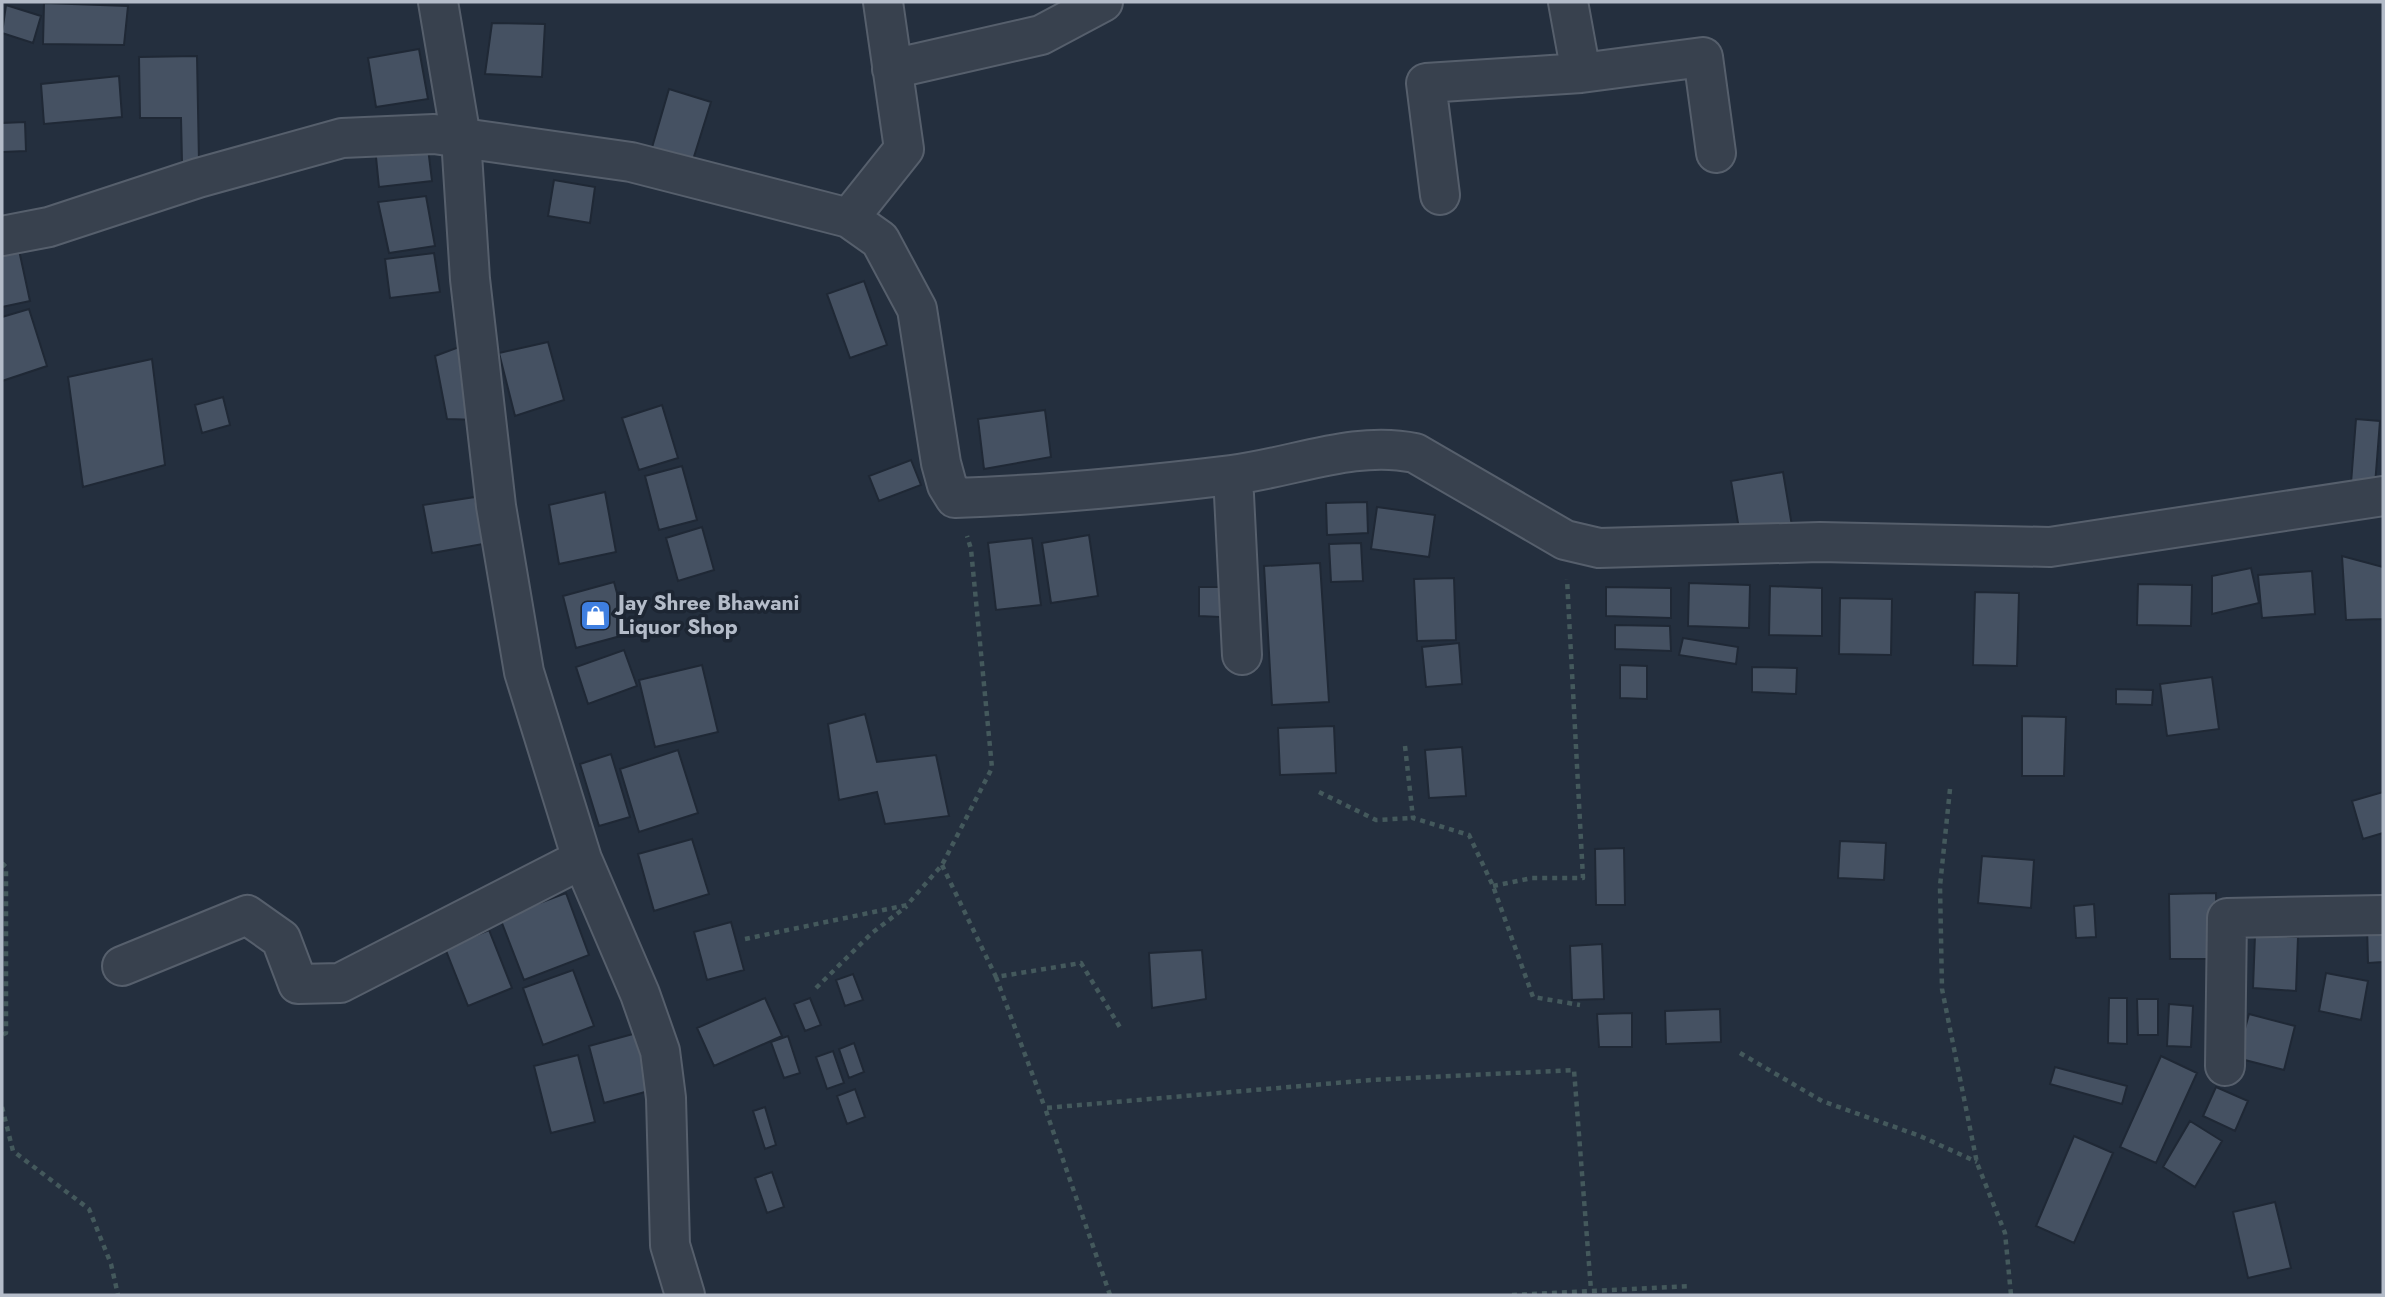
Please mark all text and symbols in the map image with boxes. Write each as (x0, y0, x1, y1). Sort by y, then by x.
place label: Jay Shree Bhawani Liquor Shop (614, 588, 799, 642)
shop icon: Jay Shree Bhawani Liquor Shop (578, 598, 612, 632)

